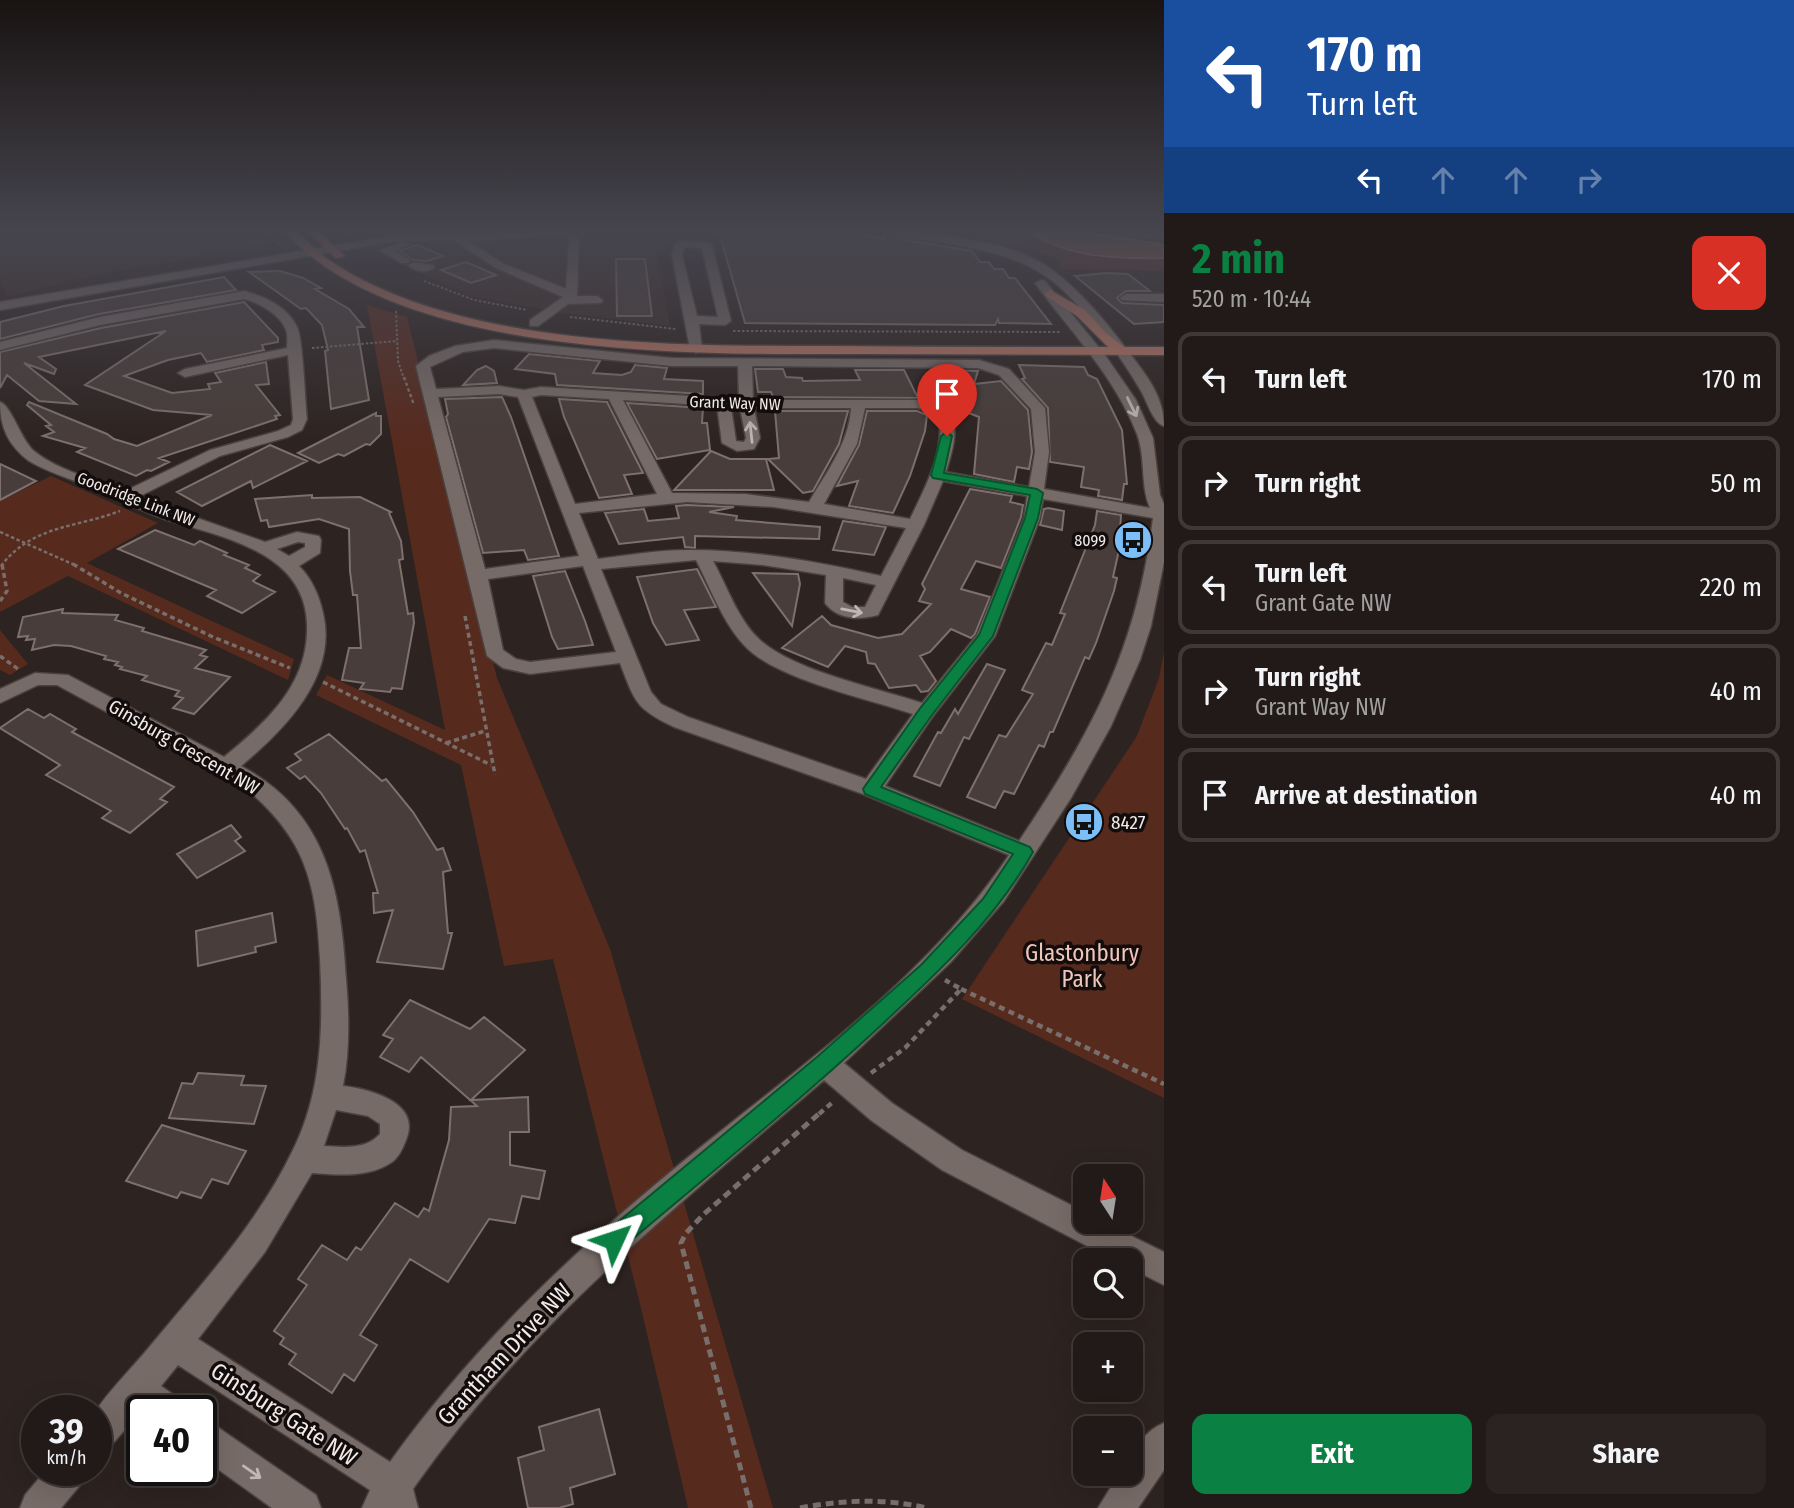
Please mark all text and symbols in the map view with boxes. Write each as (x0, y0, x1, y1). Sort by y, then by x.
text: 170 m (1307, 25, 1423, 84)
icon: left (1192, 28, 1283, 119)
text: Turn left (1307, 85, 1417, 123)
icon: left (1351, 161, 1389, 199)
icon: ahead (1424, 161, 1462, 199)
icon: ahead (1497, 161, 1535, 199)
icon: right (1570, 161, 1608, 199)
text: 2 min (1192, 234, 1285, 284)
button: close (1692, 236, 1766, 310)
text: 520 m · 10:44 (1192, 285, 1311, 313)
icon: left (1196, 360, 1234, 398)
pin (917, 364, 977, 436)
text: Turn left (1255, 364, 1347, 395)
text: 170 m (1702, 364, 1762, 395)
icon: arrive (928, 375, 966, 413)
street label: Grant Way NW (689, 392, 781, 414)
one-way arrow (1126, 396, 1140, 417)
one-way arrow (744, 421, 757, 444)
icon: right (1196, 464, 1234, 502)
street label: Goodridge Link NW (75, 468, 197, 530)
text: Turn right (1255, 468, 1361, 499)
text: 50 m (1710, 468, 1762, 499)
bus stop icon: 8099 (1112, 519, 1154, 561)
place label: 8099 (1074, 531, 1106, 550)
text: Turn left (1255, 558, 1347, 589)
icon: left (1196, 568, 1234, 606)
text: 220 m (1699, 572, 1762, 603)
text: Grant Gate NW (1255, 589, 1391, 617)
one-way arrow (840, 605, 862, 618)
text: Turn right (1255, 662, 1361, 693)
icon: right (1196, 672, 1234, 710)
text: 40 m (1710, 676, 1762, 707)
text: Grant Way NW (1255, 693, 1386, 721)
street label: Ginsburg Crescent NW (105, 694, 263, 800)
icon: arrive (1196, 776, 1234, 814)
text: Arrive at destination (1255, 780, 1478, 811)
text: 40 m (1710, 780, 1762, 811)
bus stop icon: 8427 (1063, 801, 1105, 843)
place label: 8427 (1111, 811, 1146, 834)
park label: Glastonbury Park (1025, 939, 1140, 993)
north arrow (1073, 1164, 1143, 1234)
map controls (1073, 1164, 1143, 1486)
position arrow (577, 1203, 651, 1277)
button: search (1073, 1248, 1143, 1318)
street label: Grantham Drive NW (431, 1277, 577, 1431)
button: + (1073, 1332, 1143, 1402)
street label: Ginsburg Gate NW (206, 1356, 362, 1472)
speed limit sign: 40 (126, 1395, 217, 1486)
text: 39 (49, 1410, 84, 1452)
button: Exit (1192, 1414, 1472, 1494)
button: Share (1486, 1414, 1766, 1494)
button: − (1073, 1416, 1143, 1486)
text: km/h (46, 1447, 87, 1469)
one-way arrow (242, 1465, 261, 1479)

